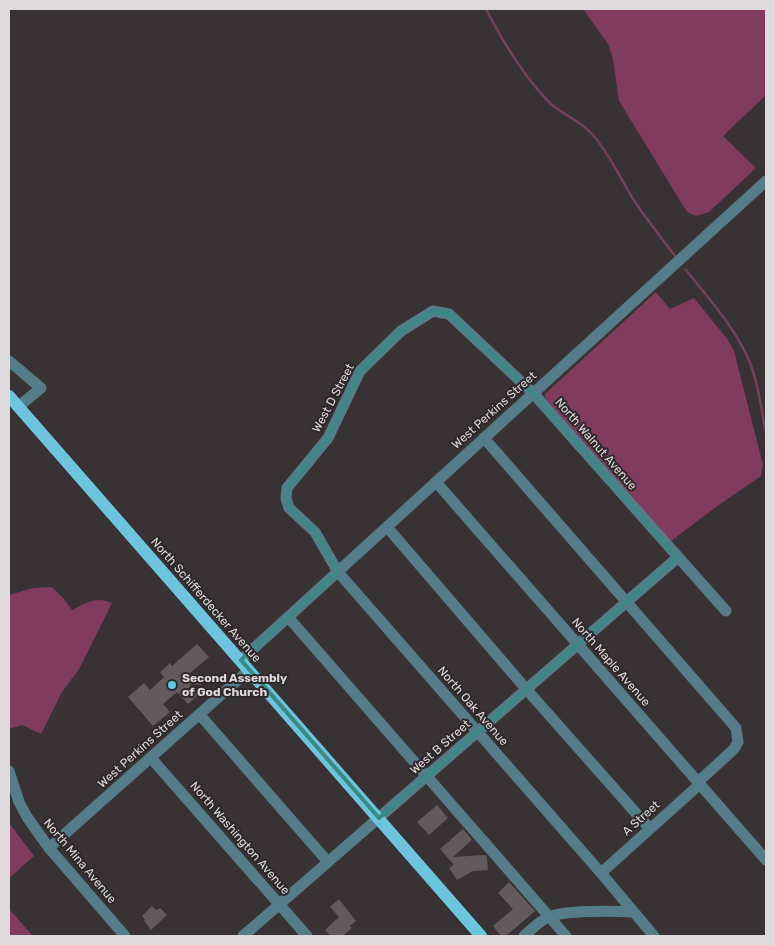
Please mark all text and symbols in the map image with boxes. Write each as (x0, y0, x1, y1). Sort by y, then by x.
street label: West D Street (309, 361, 357, 435)
street label: West Perkins Street (449, 368, 539, 452)
street label: North Walnut Avenue (552, 395, 640, 493)
street label: North Schifferdecker Avenue (148, 535, 264, 665)
street label: North Maple Avenue (569, 615, 653, 709)
street label: North Oak Avenue (435, 664, 511, 749)
place label: Second Assembly of God Church (182, 671, 287, 699)
marker: Second Assembly of God Church (166, 679, 178, 691)
street label: West Perkins Street (95, 707, 185, 791)
street label: West B Street (407, 717, 473, 777)
street label: North Washington Avenue (187, 779, 293, 897)
street label: A Street (619, 797, 663, 838)
street label: North Mina Avenue (41, 816, 120, 906)

